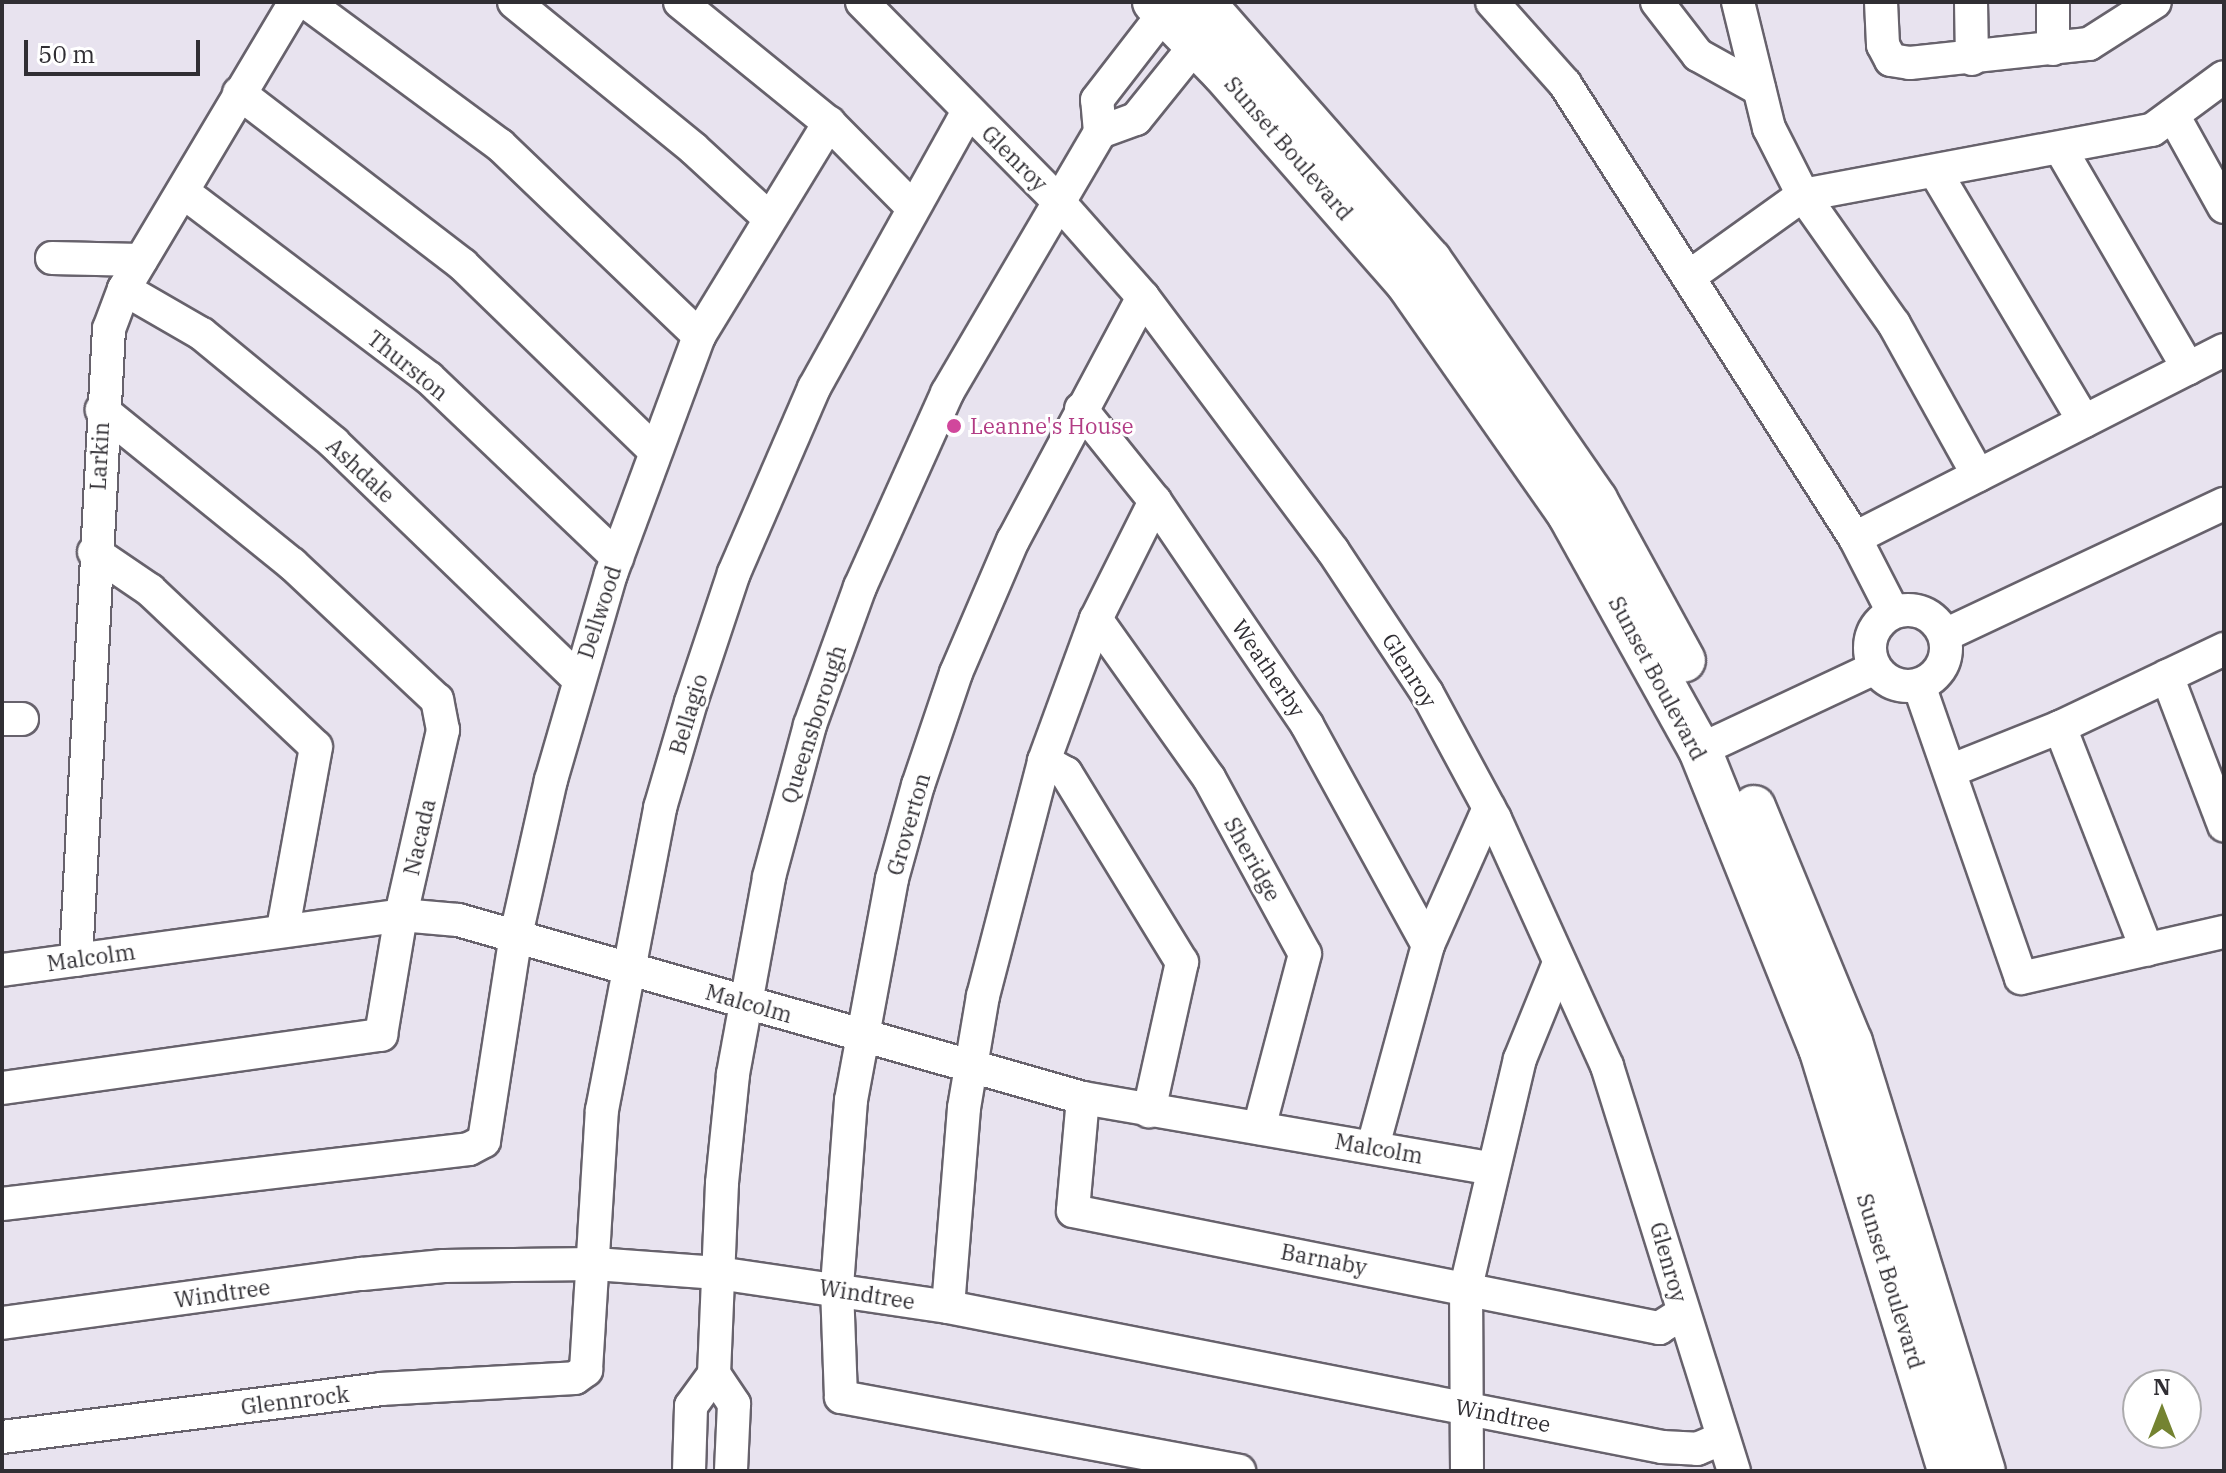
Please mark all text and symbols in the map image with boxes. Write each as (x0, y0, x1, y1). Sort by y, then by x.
scale bar (28, 24, 204, 74)
text: 50 m (38, 38, 95, 70)
street label: Sunset Boulevard (1219, 71, 1359, 225)
street label: Glenroy (977, 120, 1053, 196)
street label: Thurston (362, 324, 454, 406)
place label: Leanne's House (970, 413, 1134, 439)
marker: Leanne's House (945, 417, 963, 435)
street label: Larkin (84, 421, 114, 491)
street label: Ashdale (322, 432, 400, 508)
street label: Dellwood (572, 562, 626, 662)
street label: Sunset Boulevard (1604, 592, 1712, 764)
street label: Weatherby (1227, 614, 1311, 722)
street label: Glenroy (1377, 628, 1443, 712)
street label: Queensborough (775, 641, 851, 807)
street label: Bellagio (663, 670, 713, 758)
street label: Groverton (881, 770, 935, 878)
street label: Nacada (397, 796, 441, 878)
street label: Sheridge (1219, 812, 1287, 906)
street label: Malcolm (45, 938, 137, 976)
street label: Malcolm (703, 978, 795, 1028)
street label: Malcolm (1333, 1127, 1425, 1169)
street label: Sunset Boulevard (1852, 1190, 1930, 1372)
street label: Glenroy (1645, 1219, 1693, 1305)
street label: Barnaby (1279, 1238, 1369, 1280)
street label: Windtree (172, 1273, 272, 1313)
street label: Windtree (817, 1273, 917, 1315)
north arrow (2122, 1369, 2202, 1449)
text: N (2153, 1372, 2171, 1401)
street label: Glennrock (239, 1380, 351, 1420)
street label: Windtree (1453, 1393, 1553, 1437)

